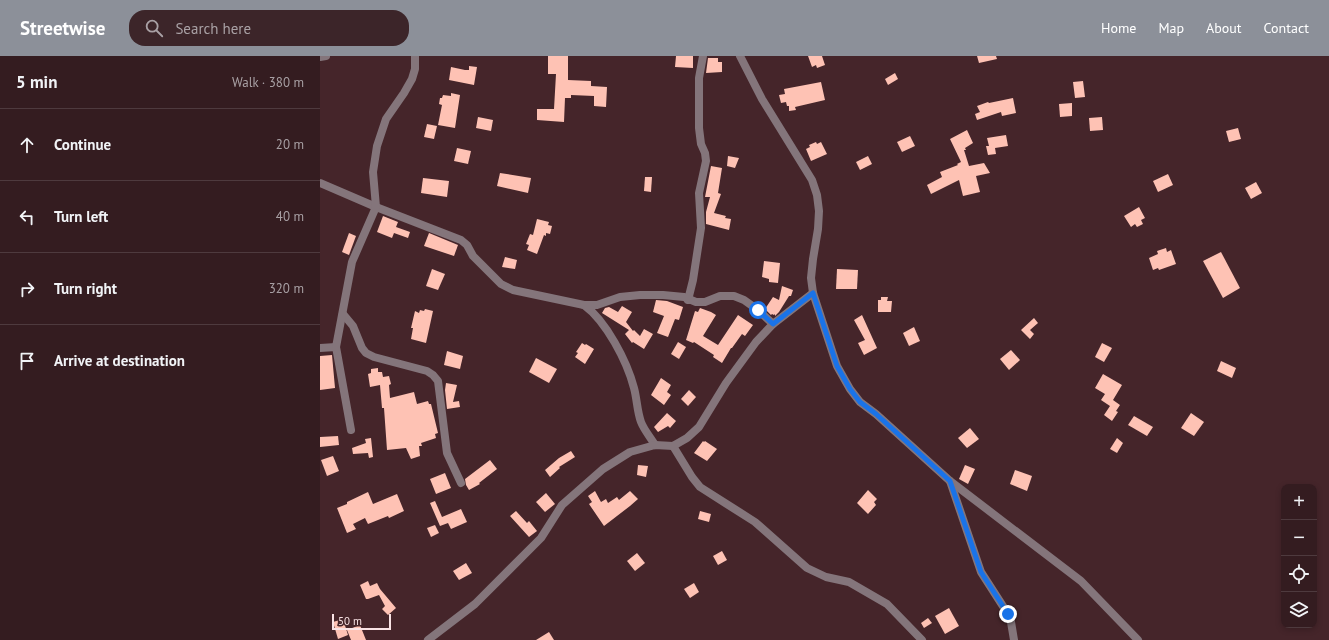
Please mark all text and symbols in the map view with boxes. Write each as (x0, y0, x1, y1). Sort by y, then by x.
search box (129, 10, 409, 46)
text: Streetwise (20, 16, 105, 40)
icon: search (143, 17, 165, 39)
text: Search here (175, 19, 251, 38)
text: Home (1101, 19, 1136, 37)
text: Map (1158, 19, 1184, 37)
text: About (1206, 19, 1242, 37)
text: Contact (1264, 19, 1309, 37)
text: 5 min (16, 71, 57, 93)
text: Walk · 380 m (232, 74, 304, 91)
icon: ahead (16, 134, 38, 156)
text: Continue (54, 135, 111, 154)
text: 20 m (276, 136, 304, 153)
icon: left (16, 206, 38, 228)
text: Turn left (54, 207, 108, 226)
text: 40 m (276, 208, 304, 225)
icon: right (16, 278, 38, 300)
text: Turn right (54, 279, 117, 298)
text: 320 m (269, 280, 304, 297)
route start (749, 301, 767, 319)
icon: arrive (16, 350, 38, 372)
text: Arrive at destination (54, 351, 185, 370)
map controls (1281, 484, 1317, 628)
button: + (1281, 484, 1317, 520)
button: − (1281, 520, 1317, 556)
button: locate (1281, 556, 1317, 592)
button: layers (1281, 592, 1317, 628)
route end (999, 605, 1017, 623)
scale bar (332, 612, 391, 631)
text: 50 m (338, 614, 362, 628)

